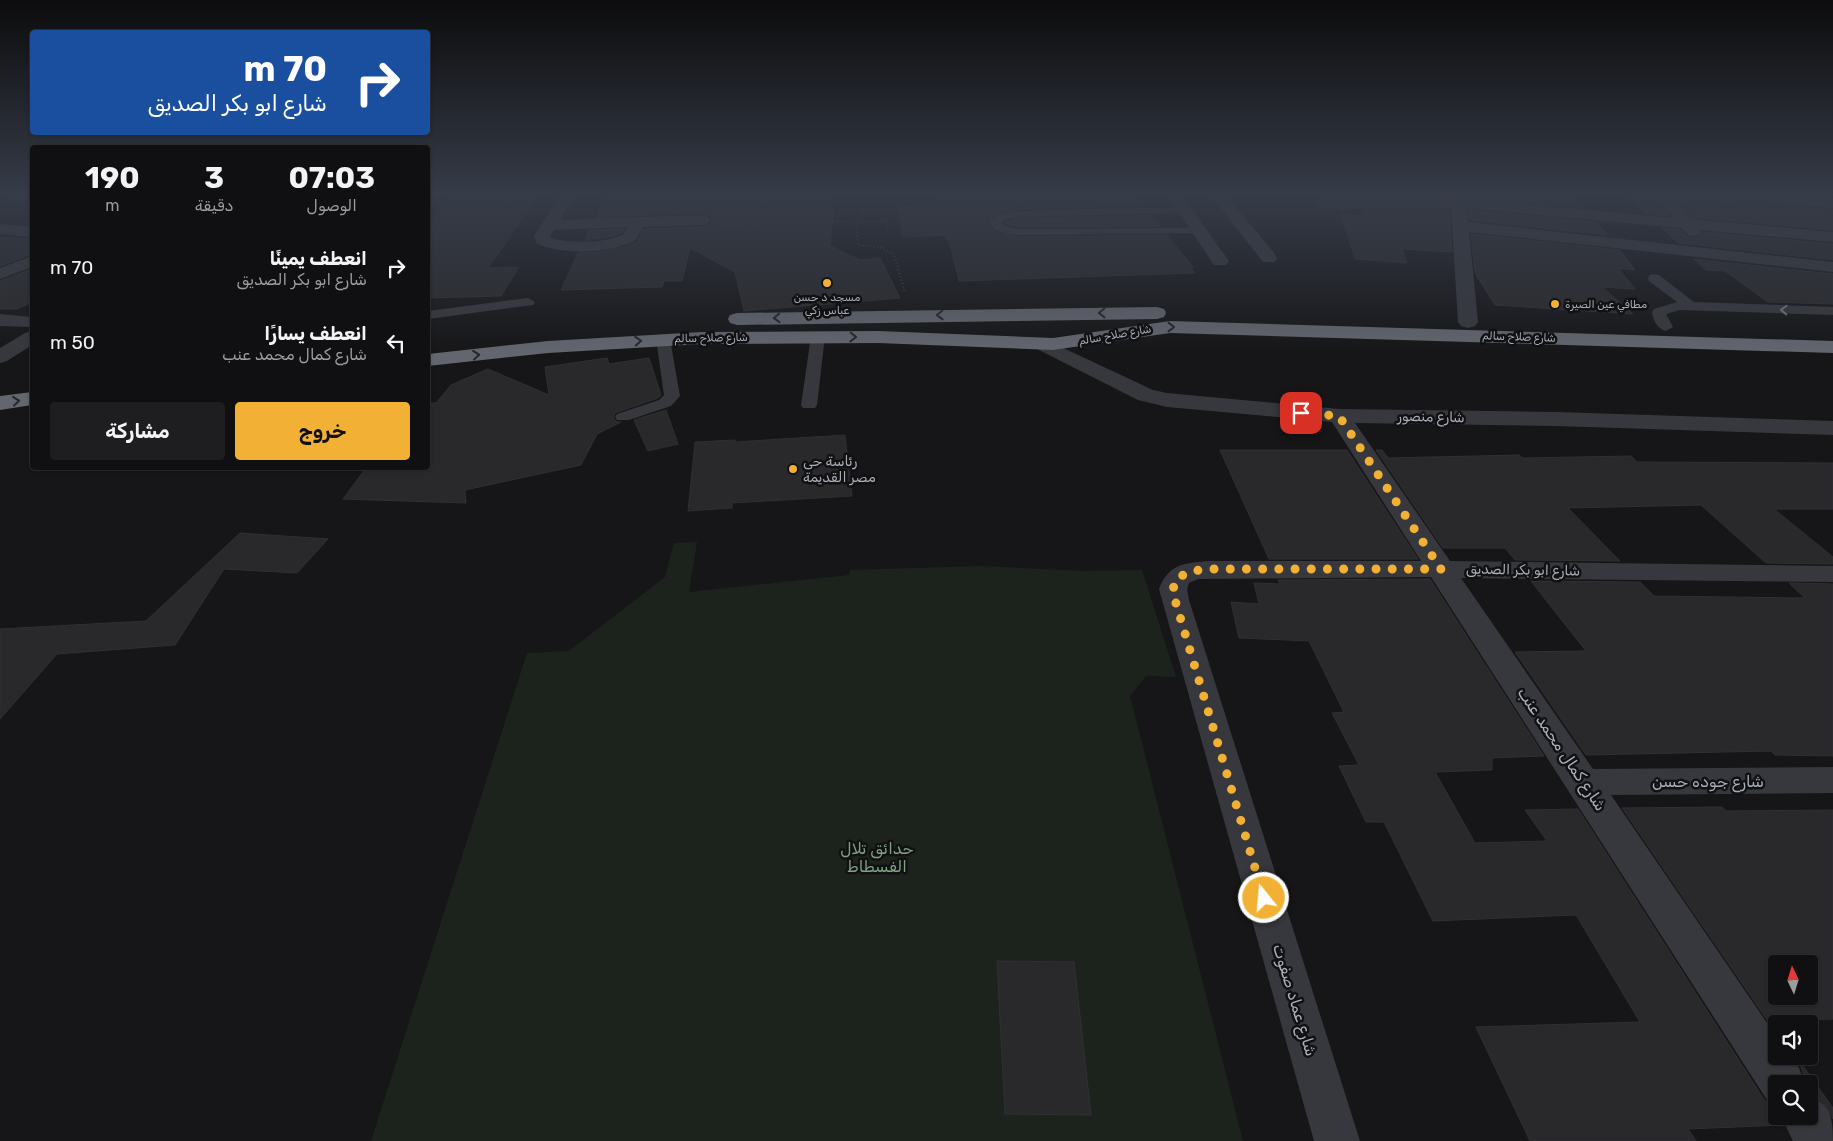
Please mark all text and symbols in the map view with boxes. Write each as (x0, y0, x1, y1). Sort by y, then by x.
text: 70 m (244, 48, 327, 90)
icon: right (345, 50, 410, 115)
text: شارع ابو بكر الصديق (148, 90, 327, 117)
text: 190 (85, 160, 140, 196)
text: 3 (204, 160, 224, 196)
text: 07:03 (288, 160, 375, 196)
text: m (105, 196, 119, 215)
text: دقيقة (195, 196, 233, 215)
text: الوصول (306, 196, 357, 215)
text: انعطف يمينًا (270, 247, 367, 270)
icon: right (382, 254, 410, 282)
text: 70 m (50, 256, 93, 279)
text: شارع ابو بكر الصديق (236, 270, 367, 289)
marker: مسجد د حسن عباس زكي (821, 277, 833, 289)
place label: مسجد د حسن عباس زكي (794, 291, 860, 319)
marker: مطافي عين الصيرة (1549, 298, 1561, 310)
place label: مطافي عين الصيرة (1565, 298, 1647, 313)
one-way arrow (1780, 304, 1788, 315)
one-way arrow (1098, 308, 1106, 318)
one-way arrow (935, 310, 943, 320)
one-way arrow (773, 312, 781, 323)
text: انعطف يسارًا (264, 322, 367, 345)
street label: شارع صلاح سالم (1078, 322, 1153, 350)
one-way arrow (1168, 322, 1175, 332)
icon: left (382, 329, 410, 357)
street label: شارع صلاح سالم (1482, 329, 1556, 347)
text: 50 m (50, 331, 95, 354)
street label: شارع صلاح سالم (674, 331, 748, 347)
one-way arrow (850, 332, 857, 342)
one-way arrow (634, 335, 642, 346)
text: شارع كمال محمد عنب (222, 345, 367, 364)
one-way arrow (472, 350, 480, 361)
pin (1280, 392, 1322, 434)
one-way arrow (13, 396, 21, 407)
icon: arrive (1287, 399, 1315, 427)
button: مشاركة (50, 402, 225, 460)
button: خروج (235, 402, 410, 460)
street label: شارع منصور (1396, 408, 1465, 428)
place label: رئاسة حى مصر القديمة (803, 453, 876, 486)
marker: رئاسة حى مصر القديمة (787, 463, 799, 475)
street label: شارع ابو بكر الصديق (1466, 561, 1580, 581)
street label: شارع كمال محمد عنب (1512, 684, 1610, 816)
street label: شارع جوده حسن (1652, 772, 1764, 793)
park label: حدائق تلال الفسطاط (840, 839, 914, 876)
position arrow (1237, 871, 1289, 923)
street label: شارع عماد صفوت (1267, 942, 1321, 1059)
north arrow (1768, 955, 1818, 1005)
map controls (1768, 955, 1818, 1125)
button: sound (1768, 1015, 1818, 1065)
button: search (1768, 1075, 1818, 1125)

